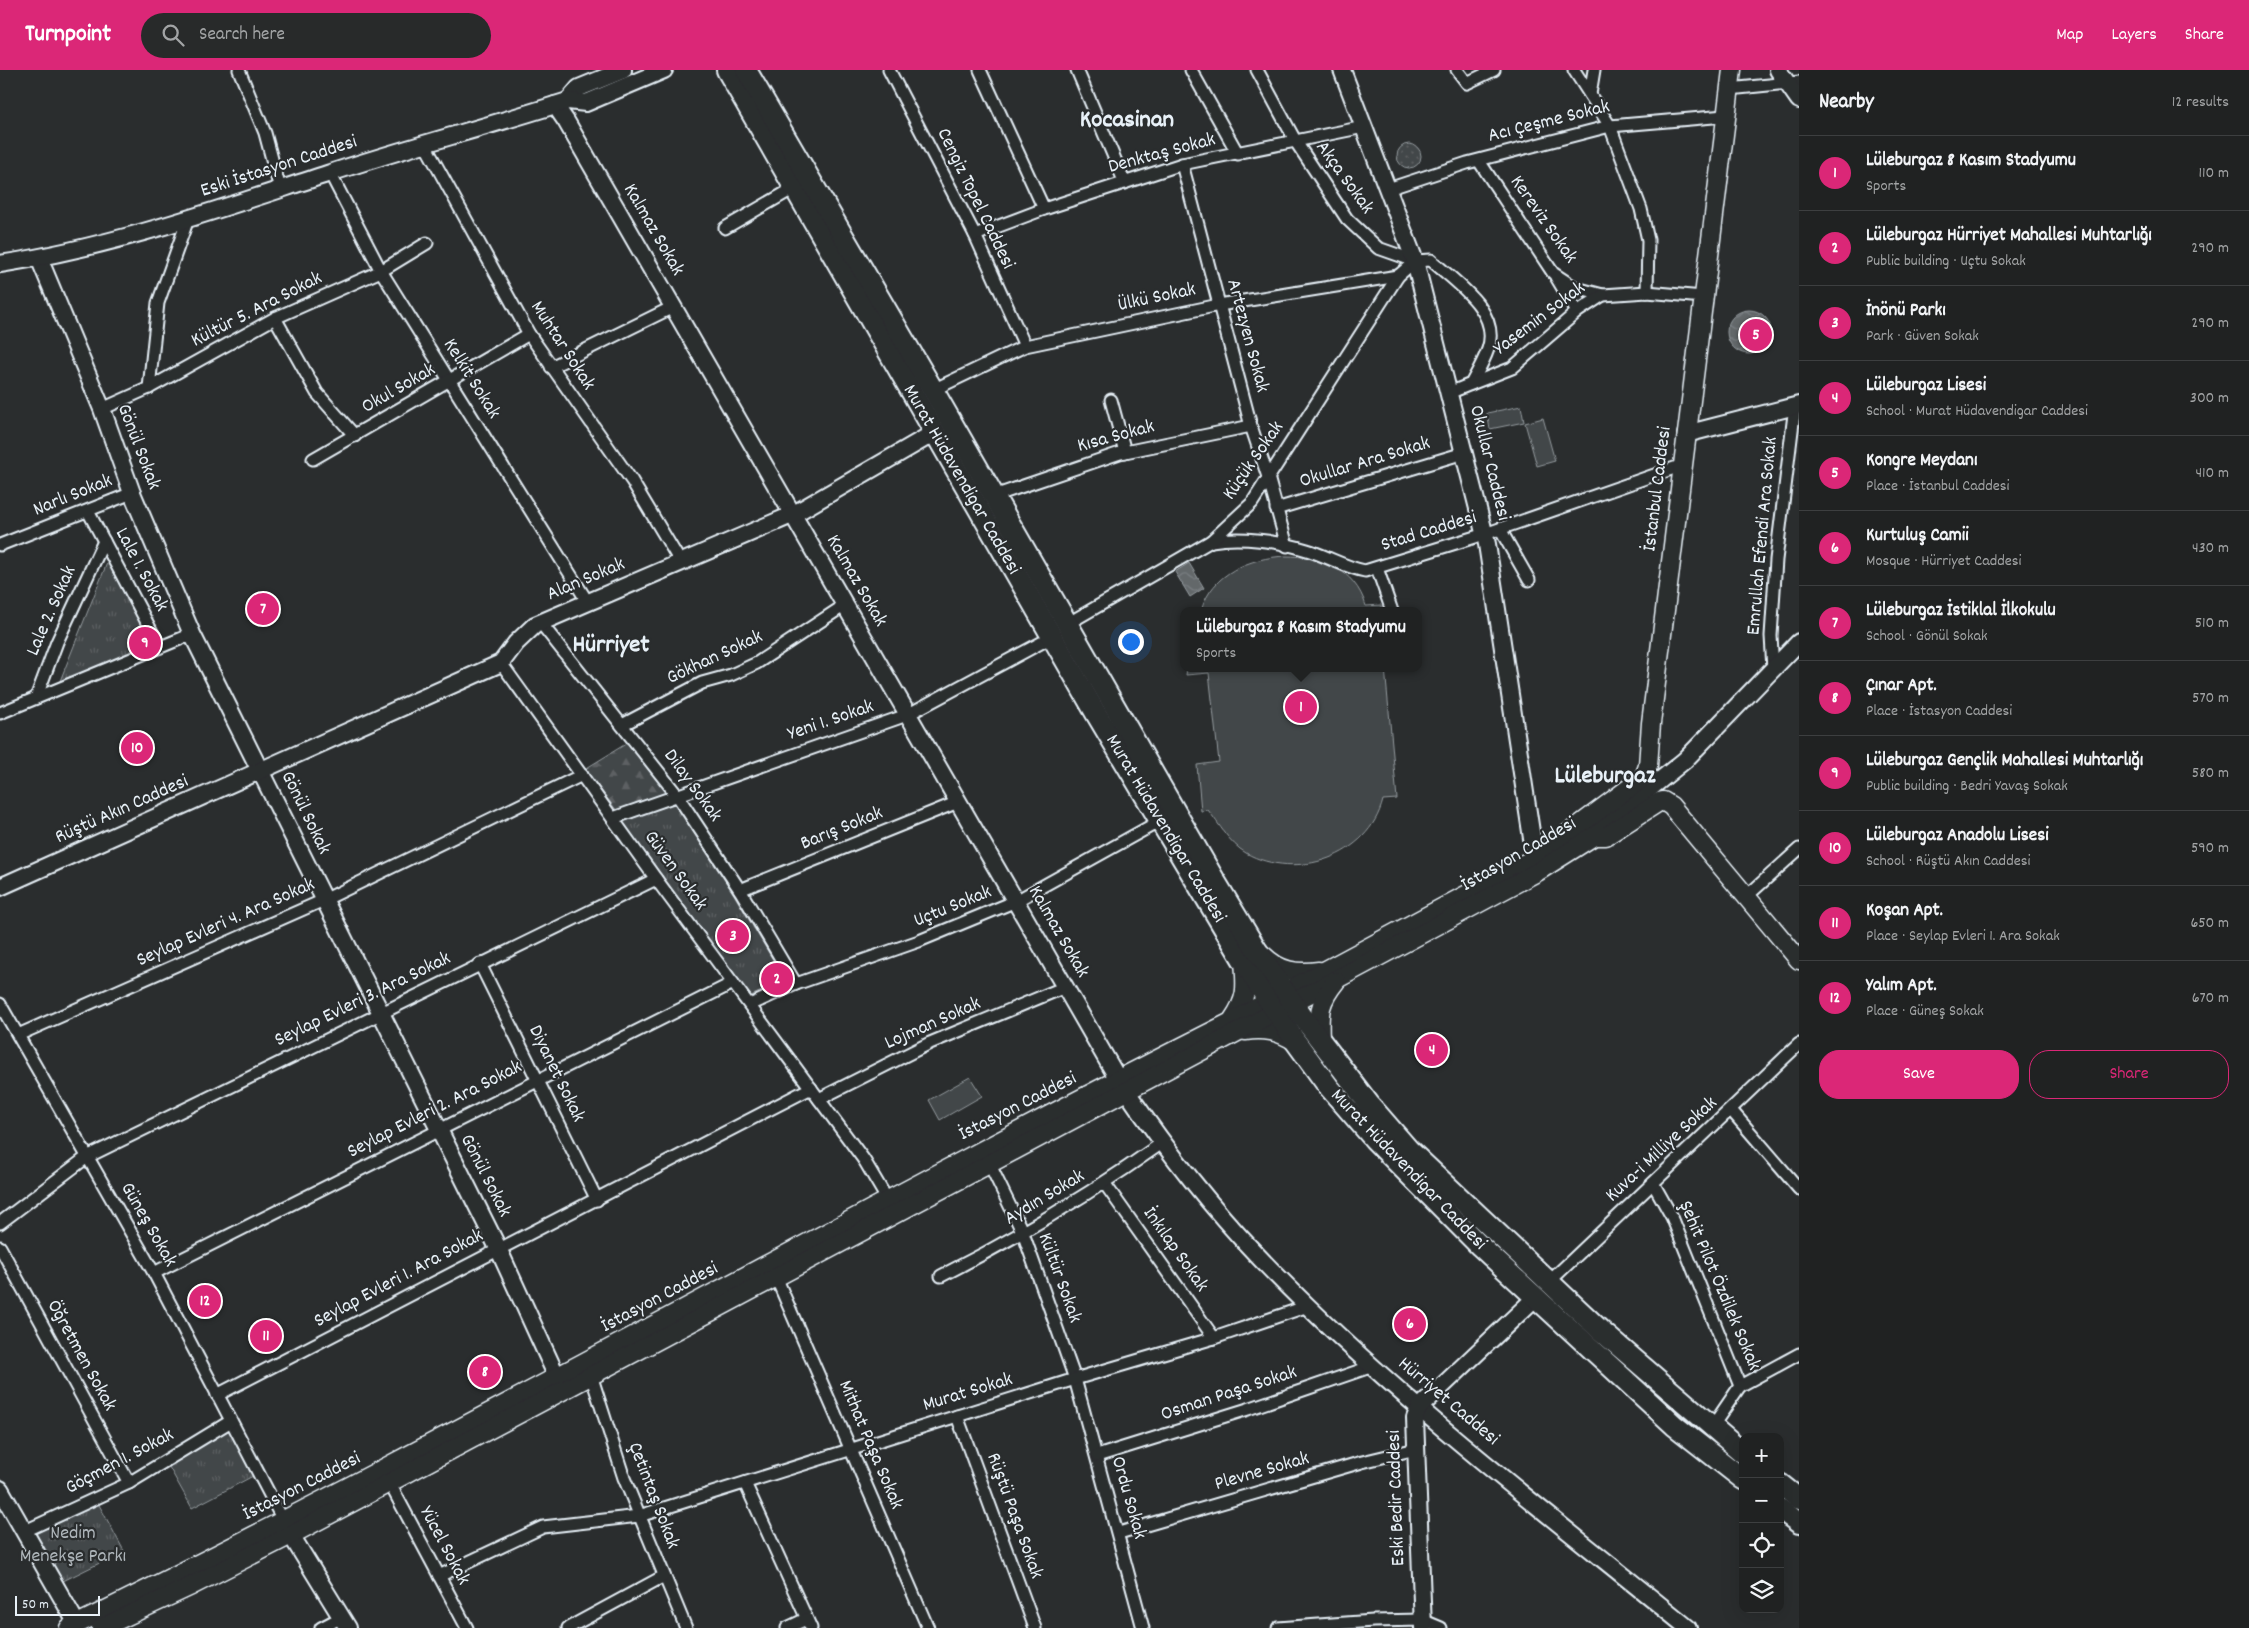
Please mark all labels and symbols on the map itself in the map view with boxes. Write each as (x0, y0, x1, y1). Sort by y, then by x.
street label: Acı Çeşme Sokak (1485, 93, 1613, 151)
district label: Kocasinan (1080, 103, 1174, 139)
street label: Cengiz Topel Caddesi (929, 124, 1021, 275)
street label: Denktaş Sokak (1105, 126, 1219, 182)
street label: Eski İstasyon Caddesi (197, 128, 361, 205)
street label: Akça Sokak (1308, 136, 1380, 220)
street label: Kereviz Sokak (1502, 170, 1584, 270)
street label: Kalmaz Sokak (615, 179, 691, 281)
street label: Kültür 5. Ara Sokak (187, 265, 327, 355)
street label: Yasemin Sokak (1488, 275, 1592, 363)
street label: Ülkü Sokak (1116, 276, 1198, 320)
street label: Artezyen Sokak (1218, 276, 1276, 396)
street label: Muhtar Sokak (523, 296, 601, 396)
pin: 5 (1740, 316, 1772, 354)
street label: Kelkit Sokak (435, 333, 507, 425)
street label: Okul Sokak (357, 357, 441, 421)
street label: Murat Hüdavendigar Caddesi (895, 380, 1027, 580)
street label: Gönül Sokak (109, 400, 167, 494)
street label: Okullar Caddesi (1461, 402, 1517, 524)
street label: Kısa Sokak (1074, 413, 1158, 461)
street label: Küçük Sokak (1216, 416, 1292, 506)
street label: İstanbul Caddesi (1636, 425, 1680, 553)
street label: Okullar Ara Sokak (1296, 430, 1434, 496)
street label: Emrullah Efendi Ara Sokak (1740, 436, 1786, 636)
street label: Narlı Sokak (29, 467, 117, 525)
street label: Stad Caddesi (1378, 504, 1480, 560)
street label: Lale 1. Sokak (107, 523, 175, 617)
street label: Kalmaz Sokak (818, 530, 894, 632)
street label: Alan Sokak (543, 551, 629, 609)
street label: Lale 2. Sokak (20, 562, 84, 660)
pin: 7 (247, 590, 279, 628)
pin: 9 (129, 624, 161, 662)
street label: Gökhan Sokak (662, 624, 768, 692)
district label: Hürriyet (572, 628, 650, 664)
your location (1118, 629, 1144, 655)
pin: 1 (1285, 688, 1317, 726)
street label: Yeni 1. Sokak (784, 693, 878, 749)
pin: 10 (121, 729, 153, 767)
street label: Murat Hüdavendigar Caddesi (1098, 730, 1233, 929)
street label: Dilay Sokak (656, 744, 728, 828)
district label: Lüleburgaz (1554, 759, 1656, 795)
street label: Gönül Sokak (273, 767, 337, 859)
street label: Rüştü Akın Caddesi (51, 768, 193, 852)
street label: Barış Sokak (797, 800, 887, 858)
street label: İstasyon Caddesi (1456, 810, 1582, 899)
street label: Güven Sokak (636, 825, 714, 917)
street label: Seylap Evleri 4. Ara Sokak (132, 871, 320, 975)
street label: Uçtu Sokak (910, 879, 996, 935)
street label: Kalmaz Sokak (1020, 881, 1096, 983)
pin: 3 (717, 917, 749, 955)
street label: Seylap Evleri 3. Ara Sokak (270, 945, 456, 1055)
pin: 2 (761, 960, 793, 998)
street label: Lojman Sokak (880, 990, 986, 1058)
street label: Diyanet Sokak (520, 1021, 592, 1127)
pin: 4 (1416, 1031, 1448, 1069)
street label: Seylap Evleri 2. Ara Sokak (343, 1054, 527, 1166)
street label: İstasyon Caddesi (954, 1065, 1082, 1149)
street label: Murat Hüdavendigar Caddesi (1323, 1083, 1493, 1257)
street label: Kuva-i Milliye Sokak (1600, 1091, 1724, 1209)
street label: Gönül Sokak (452, 1130, 518, 1222)
street label: Aydın Sokak (999, 1163, 1091, 1233)
street label: Güneş Sokak (113, 1178, 183, 1272)
street label: Şehit Pilot Özdilek Sokak (1671, 1197, 1767, 1375)
street label: İnkılap Sokak (1135, 1202, 1215, 1298)
street label: Seylap Evleri 1. Ara Sokak (309, 1222, 489, 1336)
street label: Kültür Sokak (1030, 1229, 1088, 1327)
street label: İstasyon Caddesi (597, 1255, 724, 1341)
pin: 12 (189, 1282, 221, 1320)
street label: Öğretmen Sokak (39, 1295, 123, 1417)
pin: 6 (1394, 1305, 1426, 1343)
pin: 11 (250, 1317, 282, 1355)
street label: Hürriyet Caddesi (1391, 1351, 1505, 1453)
pin: 8 (469, 1353, 501, 1391)
street label: Osman Paşa Sokak (1157, 1359, 1301, 1429)
street label: Murat Sokak (920, 1366, 1016, 1420)
street label: Mithat Paşa Sokak (830, 1376, 910, 1514)
street label: Göçmen 1. Sokak (61, 1422, 179, 1502)
street label: Eski Bedir Caddesi (1381, 1429, 1413, 1567)
street label: Çetintaş Sokak (620, 1439, 686, 1553)
street label: İstasyon Caddesi (238, 1445, 366, 1529)
street label: Plevne Sokak (1211, 1445, 1313, 1499)
street label: Rüştü Paşa Sokak (978, 1449, 1050, 1583)
street label: Ordu Sokak (1103, 1453, 1153, 1543)
street label: Yücel Sokak (412, 1502, 476, 1590)
park label: Nedim Menekşe Parkı (20, 1520, 126, 1571)
scale bar (15, 1593, 100, 1616)

